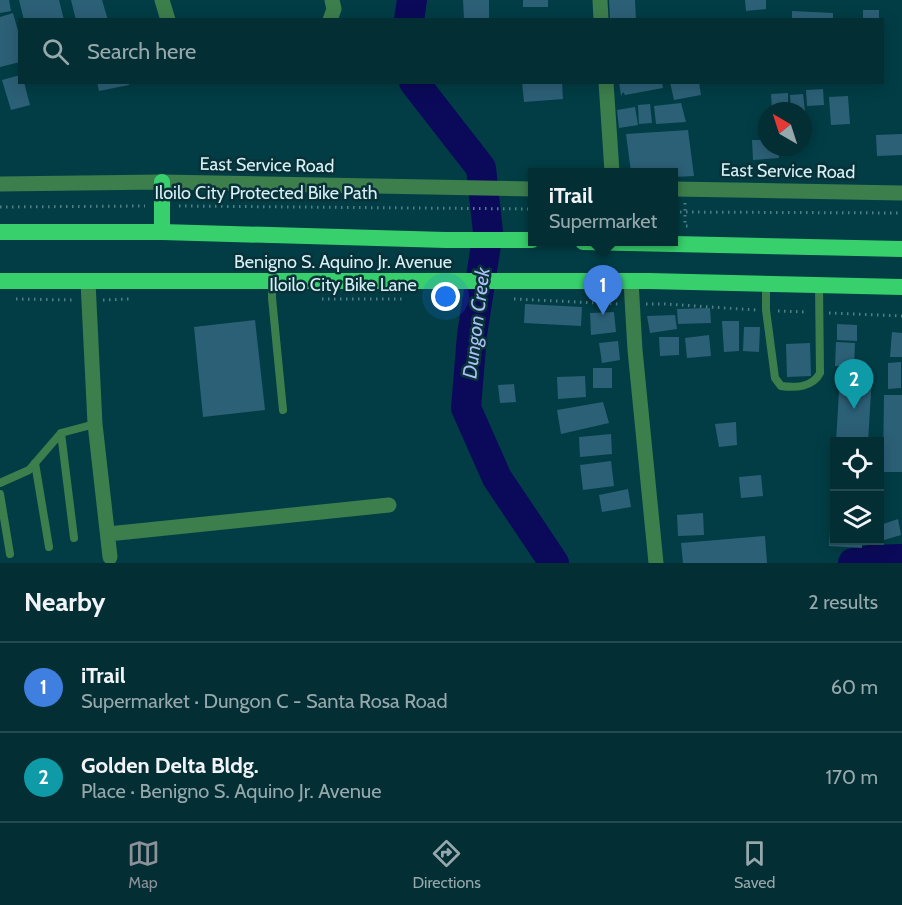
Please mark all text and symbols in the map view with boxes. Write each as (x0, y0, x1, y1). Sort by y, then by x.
search box (18, 18, 884, 84)
icon: search (39, 35, 72, 68)
text: Search here (87, 38, 196, 65)
north arrow (758, 102, 812, 156)
street label: East Service Road (200, 153, 334, 177)
street label: East Service Road (721, 159, 855, 183)
popup (528, 168, 678, 246)
street label: Iloilo City Protected Bike Path (155, 182, 377, 204)
text: iTrail (549, 182, 593, 209)
text: Supermarket (549, 209, 657, 233)
street label: Benigno S. Aquino Jr. Avenue (234, 251, 452, 273)
water label: Dungon Creek (457, 265, 495, 380)
pin: 1 (584, 266, 622, 315)
street label: Iloilo City Bike Lane (269, 274, 417, 296)
your location (431, 282, 460, 311)
pin: 2 (834, 360, 874, 409)
map controls (830, 437, 884, 545)
button: locate (830, 437, 884, 491)
button: layers (830, 491, 884, 545)
text: Nearby (24, 586, 105, 618)
text: 2 results (808, 590, 878, 614)
text: iTrail (81, 662, 126, 689)
text: 1 (40, 675, 47, 699)
text: 60 m (831, 675, 878, 699)
text: Supermarket · Dungon C - Santa Rosa Road (81, 689, 448, 713)
text: Golden Delta Bldg. (81, 752, 259, 779)
text: 2 (38, 765, 49, 789)
text: 170 m (826, 765, 878, 789)
text: Place · Benigno S. Aquino Jr. Avenue (81, 779, 382, 803)
tab: Map (127, 837, 160, 892)
tab: Directions (413, 837, 481, 892)
tab: Saved (734, 837, 775, 892)

